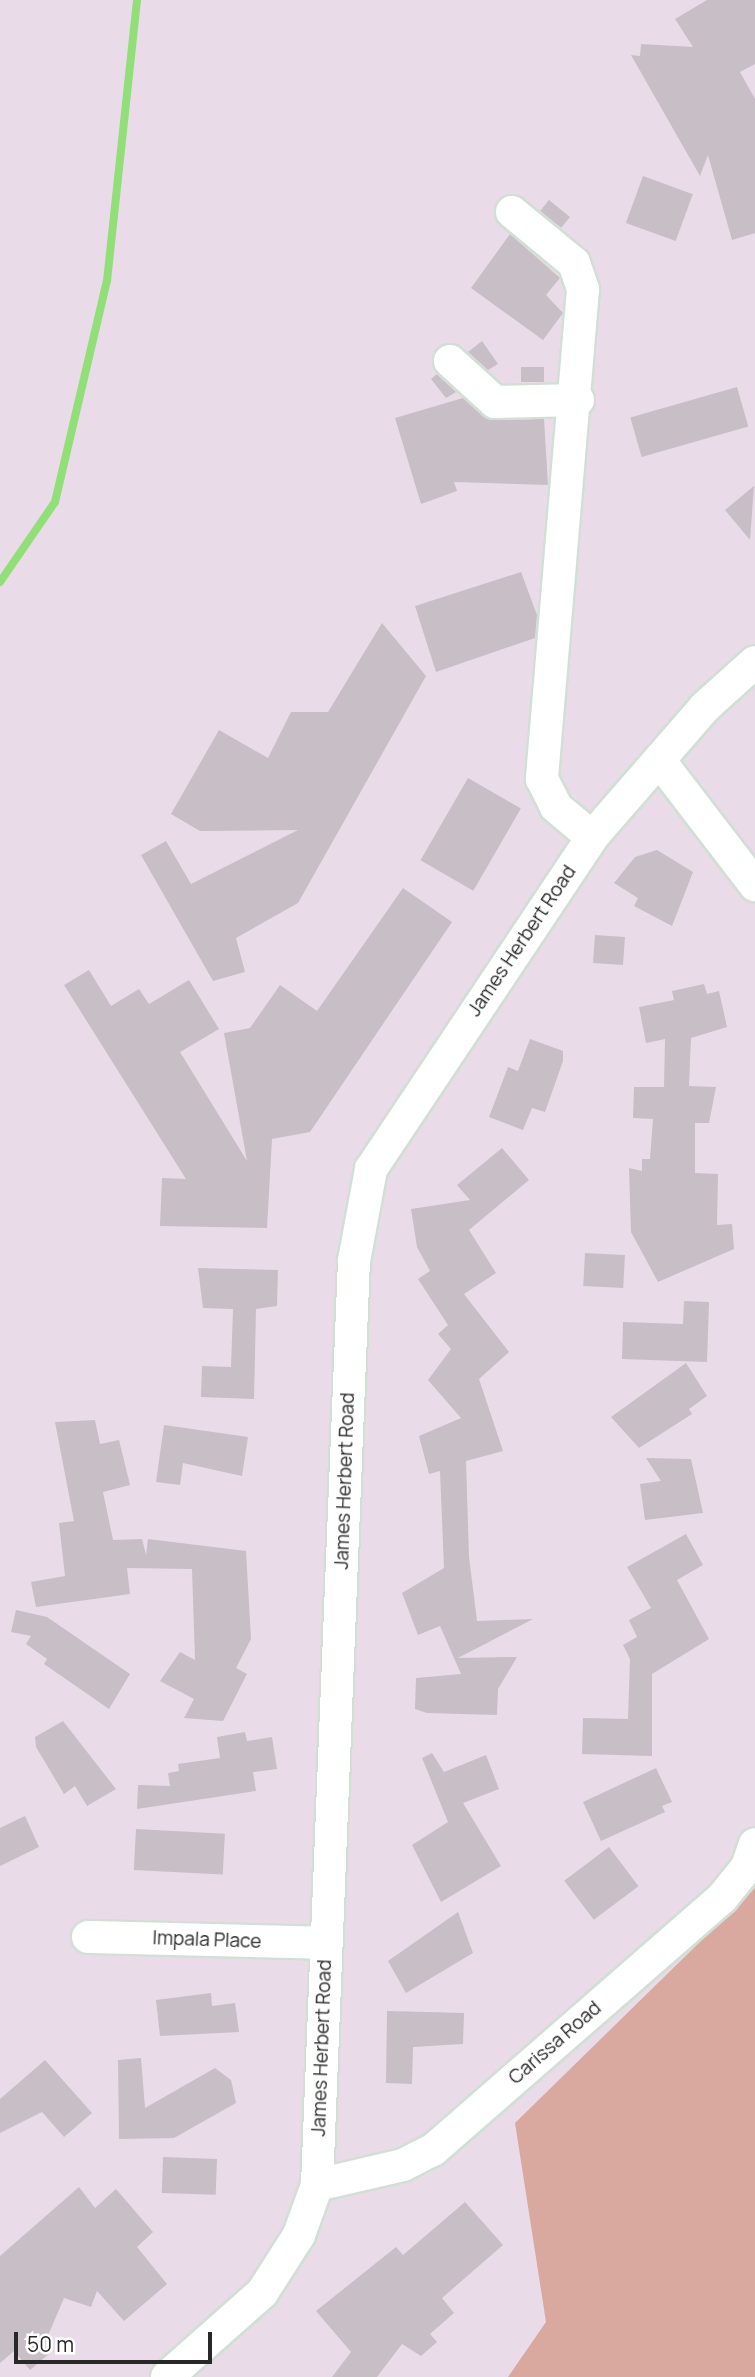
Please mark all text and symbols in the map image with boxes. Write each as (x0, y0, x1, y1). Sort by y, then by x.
street label: James Herbert Road (463, 861, 581, 1021)
street label: James Herbert Road (331, 1392, 359, 1570)
street label: Impala Place (152, 1927, 262, 1953)
street label: James Herbert Road (308, 1959, 336, 2137)
street label: Carissa Road (504, 1997, 606, 2089)
scale bar (18, 2318, 215, 2362)
text: 50 m (27, 2330, 74, 2358)

